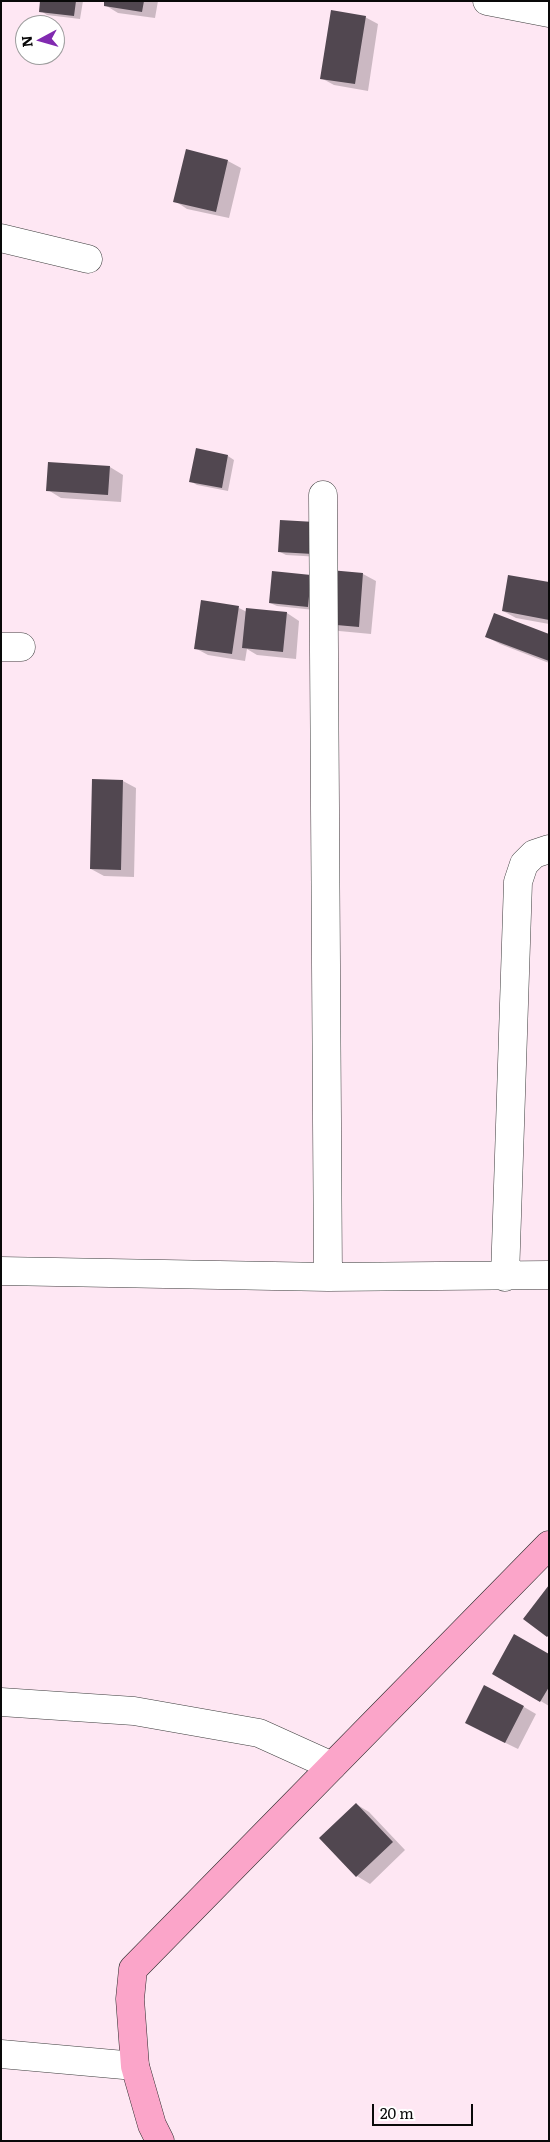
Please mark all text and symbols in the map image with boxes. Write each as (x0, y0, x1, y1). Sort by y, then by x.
north arrow (15, 15, 65, 65)
text: N (16, 35, 37, 48)
scale bar (375, 2094, 476, 2126)
text: 20 m (380, 2101, 414, 2124)

